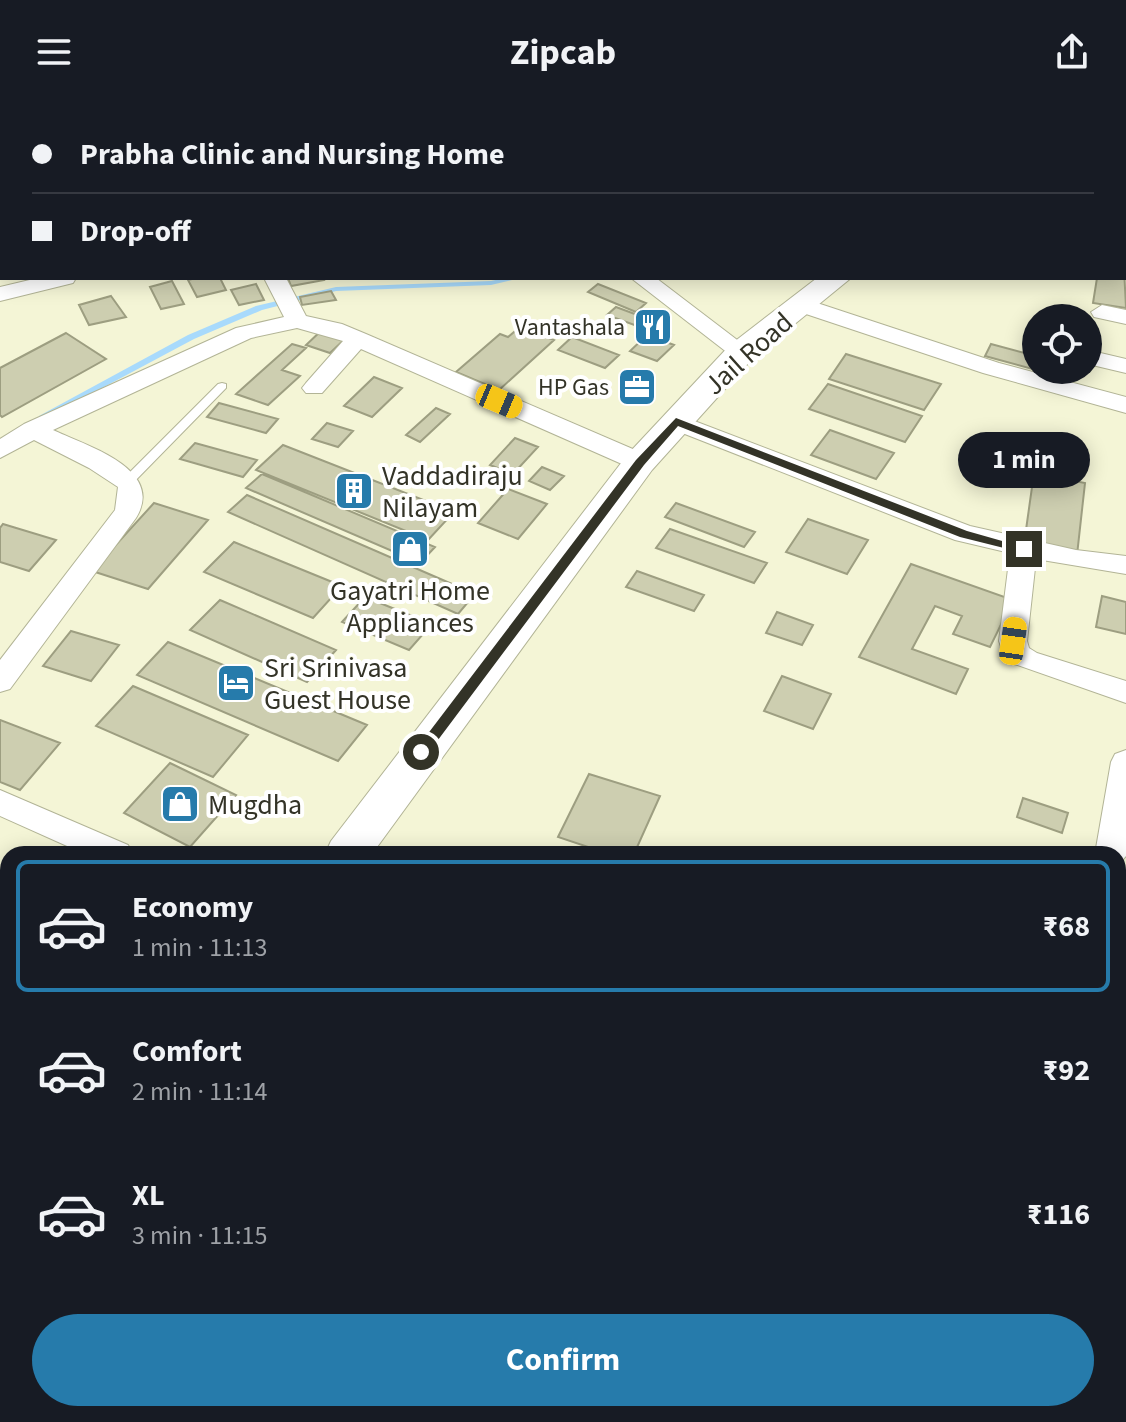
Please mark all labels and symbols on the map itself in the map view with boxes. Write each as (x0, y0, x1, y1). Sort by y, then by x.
street label: Jail Road (695, 303, 802, 404)
restaurant icon: Vantashala (632, 306, 674, 348)
place label: Vantashala (515, 310, 625, 345)
office icon: HP Gas (616, 366, 658, 408)
place label: HP Gas (538, 370, 609, 405)
car (472, 381, 526, 421)
callout: 1 min (958, 433, 1090, 489)
place label: Vaddadiraju Nilayam (382, 456, 523, 528)
building icon: Vaddadiraju Nilayam (333, 470, 375, 512)
shop icon: Gayatri Home Appliances (389, 528, 431, 570)
route end (1006, 531, 1042, 567)
place label: Gayatri Home Appliances (330, 571, 490, 643)
car (998, 616, 1028, 666)
place label: Sri Srinivasa Guest House (264, 648, 411, 720)
hotel icon: Sri Srinivasa Guest House (215, 662, 257, 704)
route start (403, 734, 439, 770)
shop icon: Mugdha (159, 783, 201, 825)
place label: Mugdha (208, 785, 302, 825)

